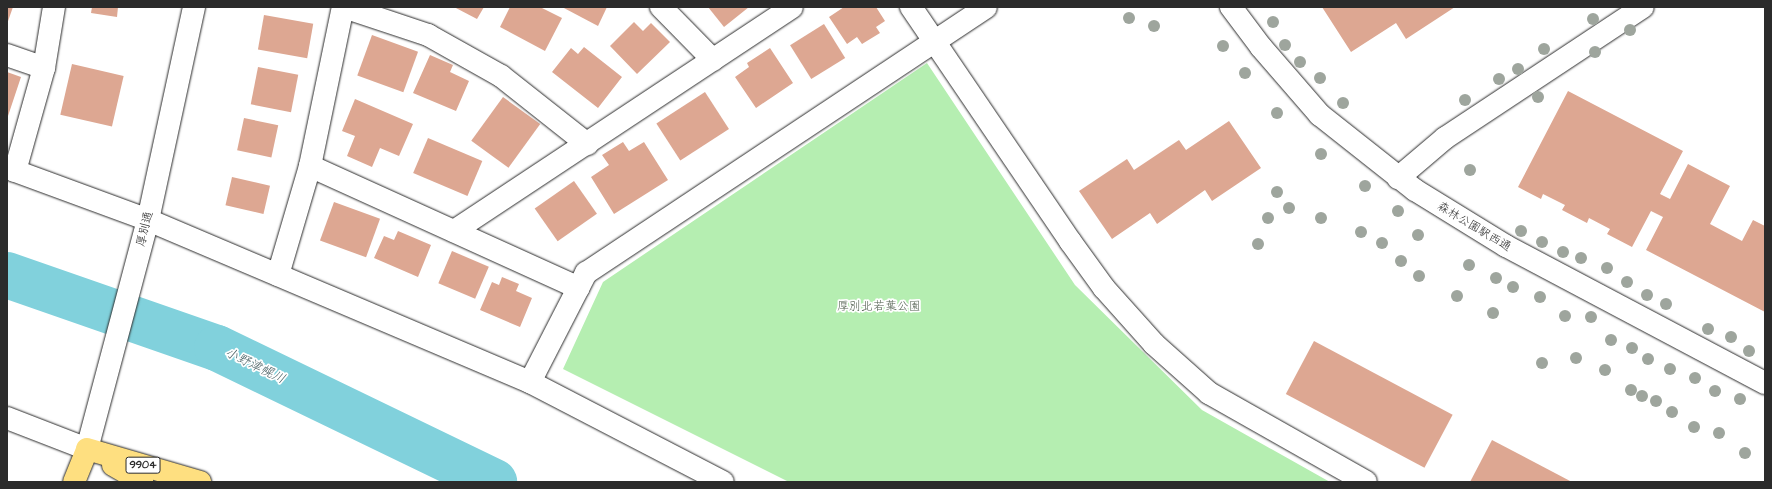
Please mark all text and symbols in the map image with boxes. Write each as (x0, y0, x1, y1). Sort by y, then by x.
street label: 森林公園駅西通 (1434, 199, 1514, 255)
street label: 厚別通 (134, 210, 156, 248)
park label: 厚別北若葉公園 (837, 300, 921, 314)
water label: 小野津幌川 (222, 345, 288, 387)
road number: 9904 (125, 456, 161, 474)

